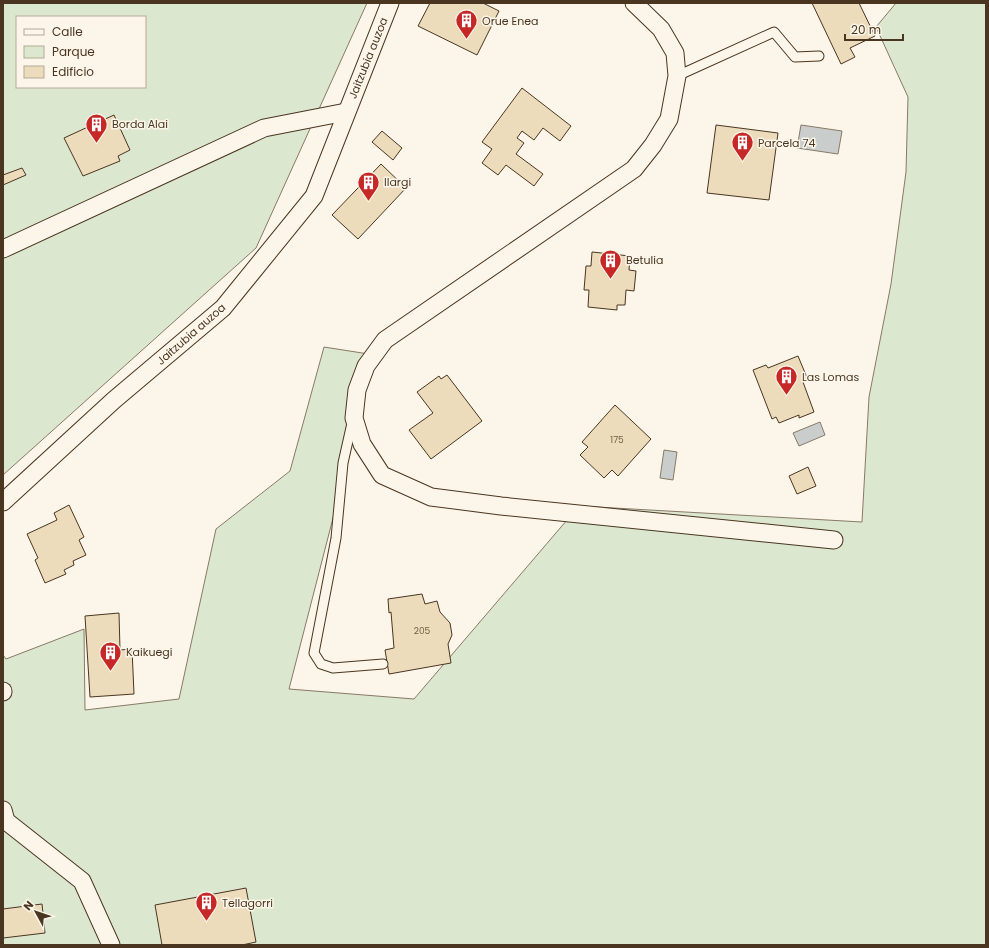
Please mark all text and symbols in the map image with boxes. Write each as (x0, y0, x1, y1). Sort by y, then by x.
building icon: Orue Enea (453, 8, 479, 41)
place label: Orue Enea (482, 13, 539, 29)
street label: Jaitzubia auzoa (344, 15, 392, 101)
legend (16, 16, 146, 88)
scale bar (845, 16, 903, 42)
text: 20 m (851, 21, 881, 38)
text: Calle (52, 23, 83, 40)
text: Parque (52, 43, 95, 60)
text: Edificio (52, 63, 94, 80)
building icon: Borda Alai (84, 111, 110, 144)
place label: Borda Alai (112, 116, 168, 132)
building icon: Parcela 74 (729, 130, 755, 163)
place label: Parcela 74 (758, 135, 815, 151)
building icon: Ilargi (356, 169, 382, 202)
place label: Ilargi (384, 174, 411, 190)
building icon: Betulia (597, 247, 623, 280)
place label: Betulia (626, 252, 663, 268)
street label: Jaitzubia auzoa (153, 300, 229, 368)
building icon: Las Lomas (773, 364, 799, 397)
place label: Las Lomas (802, 369, 859, 385)
house number: 175 (610, 434, 624, 446)
house number: 205 (414, 625, 431, 637)
building icon: Kaikuegi (98, 639, 124, 672)
place label: Kaikuegi (126, 644, 173, 660)
building icon: Tellagorri (193, 890, 219, 923)
north arrow (16, 892, 56, 932)
place label: Tellagorri (222, 895, 273, 911)
text: N (20, 897, 37, 914)

